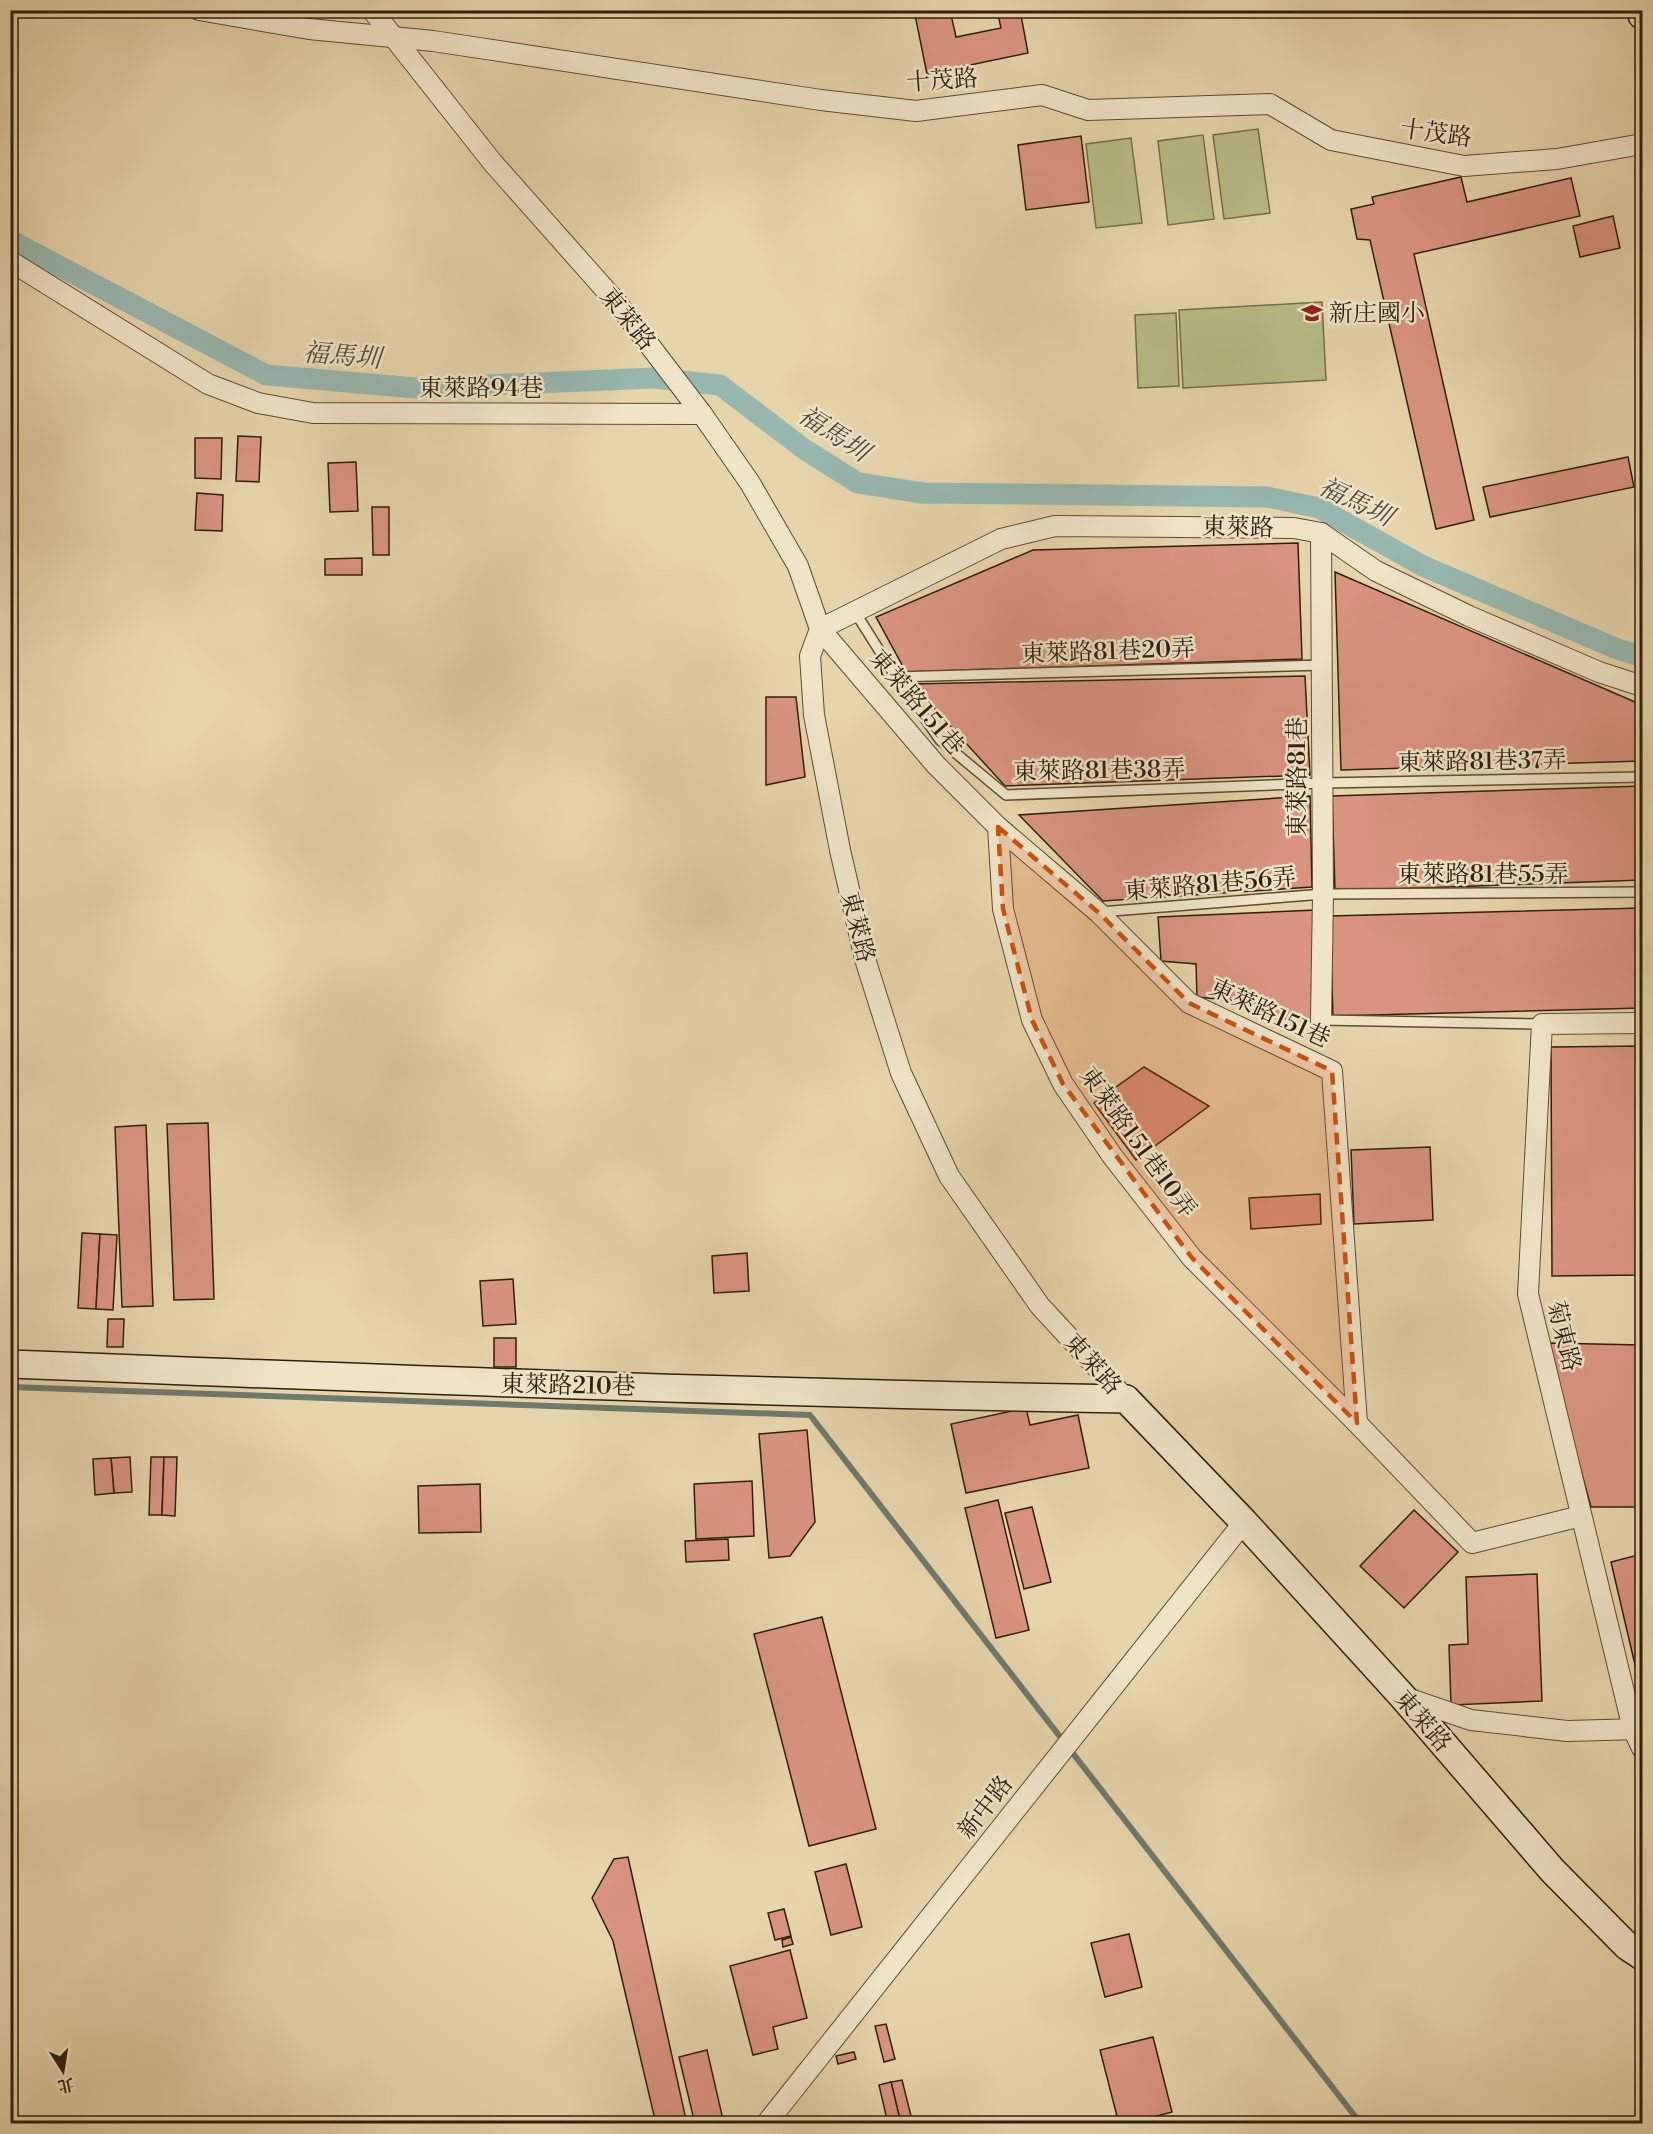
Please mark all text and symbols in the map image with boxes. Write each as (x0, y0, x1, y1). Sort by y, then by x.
street label: 十茂路 (905, 64, 979, 98)
street label: 十茂路 (1398, 114, 1474, 154)
street label: 東萊路 (593, 282, 662, 357)
place label: 新庄國小 (1329, 299, 1425, 329)
school or university icon: 新庄國小 (1300, 301, 1324, 325)
water label: 福馬圳 (302, 337, 386, 376)
street label: 東萊路94巷 (419, 374, 543, 404)
water label: 福馬圳 (792, 399, 878, 471)
water label: 福馬圳 (1313, 470, 1401, 535)
street label: 東萊路 (1202, 512, 1274, 544)
street label: 東萊路81巷20弄 (1020, 634, 1196, 670)
street label: 東萊路151巷 (862, 644, 970, 762)
street label: 東萊路81巷 (1283, 717, 1313, 837)
street label: 東萊路81巷37弄 (1397, 746, 1567, 778)
street label: 東萊路81巷38弄 (1012, 754, 1186, 788)
street label: 東萊路81巷55弄 (1397, 860, 1569, 890)
street label: 東萊路81巷56弄 (1123, 863, 1297, 907)
street label: 東萊路 (834, 889, 880, 966)
street label: 東萊路151巷 (1204, 973, 1335, 1055)
street label: 東萊路151巷10弄 (1072, 1061, 1202, 1224)
street label: 菊東路 (1540, 1298, 1586, 1375)
street label: 東萊路 (1057, 1328, 1127, 1401)
street label: 東萊路210巷 (500, 1370, 636, 1402)
street label: 東萊路 (1387, 1685, 1457, 1759)
street label: 新中路 (952, 1770, 1020, 1845)
north arrow (33, 2041, 93, 2101)
text: 北 (56, 2073, 76, 2096)

